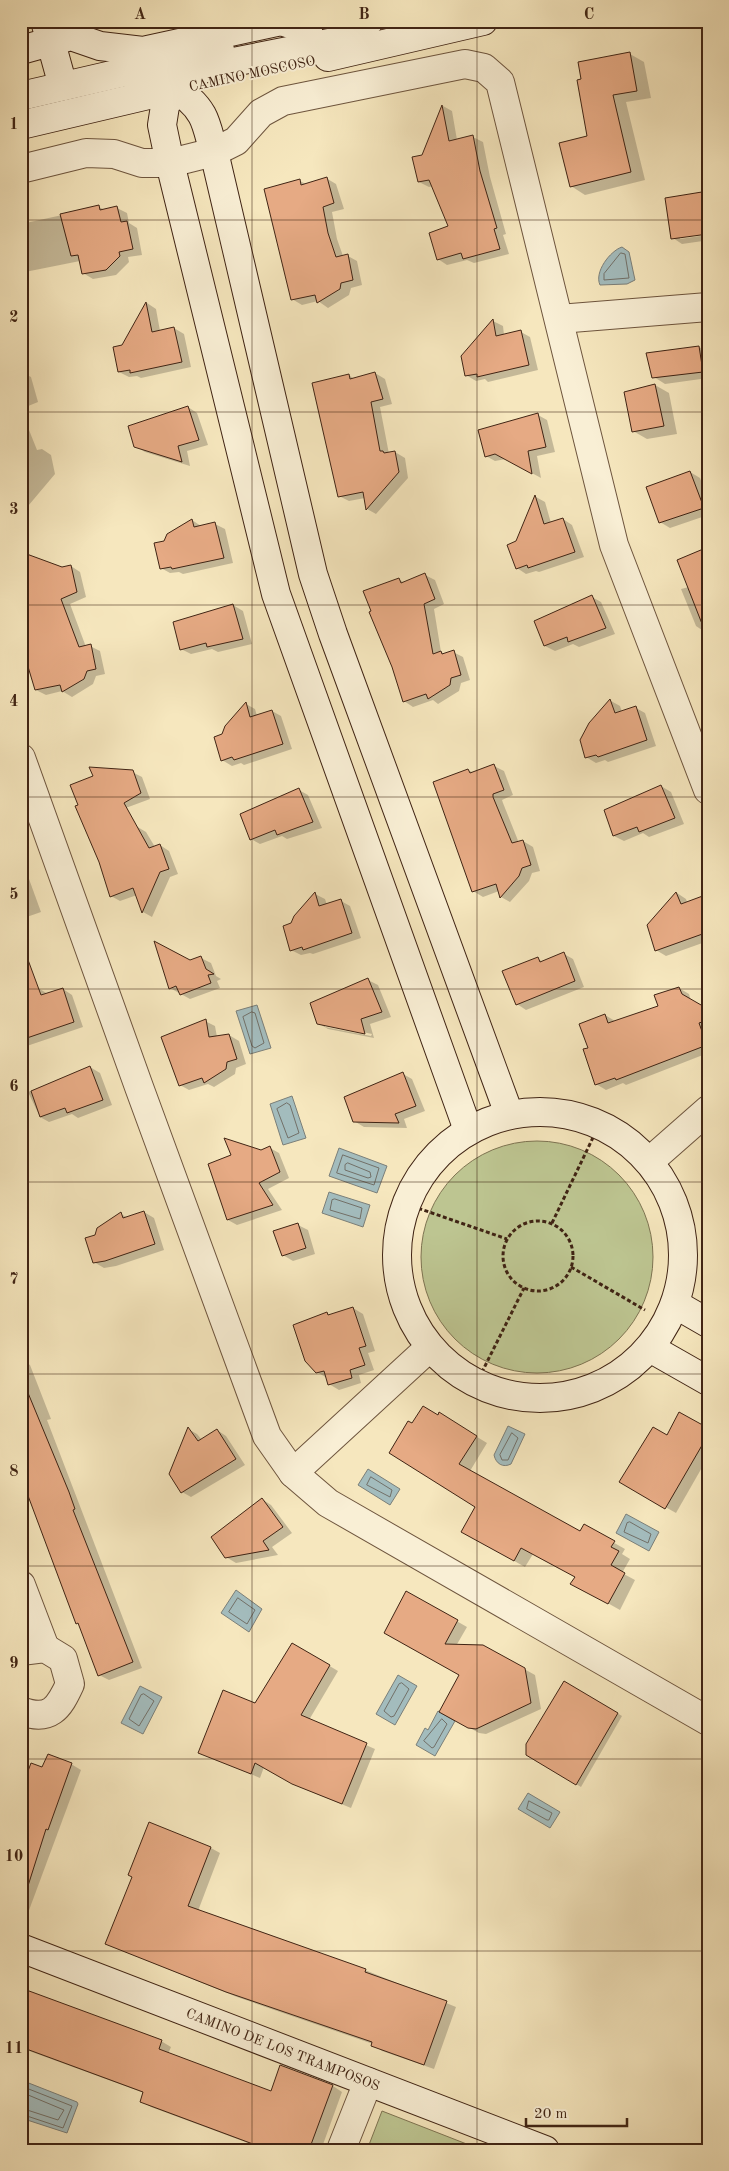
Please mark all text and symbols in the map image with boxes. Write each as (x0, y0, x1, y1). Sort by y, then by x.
text: A (134, 7, 146, 23)
text: B (358, 7, 370, 23)
text: C (584, 7, 594, 23)
street label: CAMINO MOSCOSO (188, 54, 317, 94)
text: 1 (9, 117, 19, 133)
text: 2 (9, 310, 19, 326)
text: 3 (9, 502, 19, 518)
text: 4 (9, 694, 19, 710)
text: 5 (9, 887, 19, 903)
text: 6 (9, 1079, 19, 1095)
text: 7 (9, 1272, 19, 1288)
text: 8 (9, 1464, 19, 1480)
text: 9 (9, 1656, 19, 1672)
text: 10 (5, 1849, 23, 1865)
street label: CAMINO DE LOS TRAMPOSOS (184, 2006, 382, 2094)
text: 11 (5, 2041, 23, 2057)
scale bar (526, 2096, 628, 2128)
text: 20 m (534, 2107, 568, 2122)

